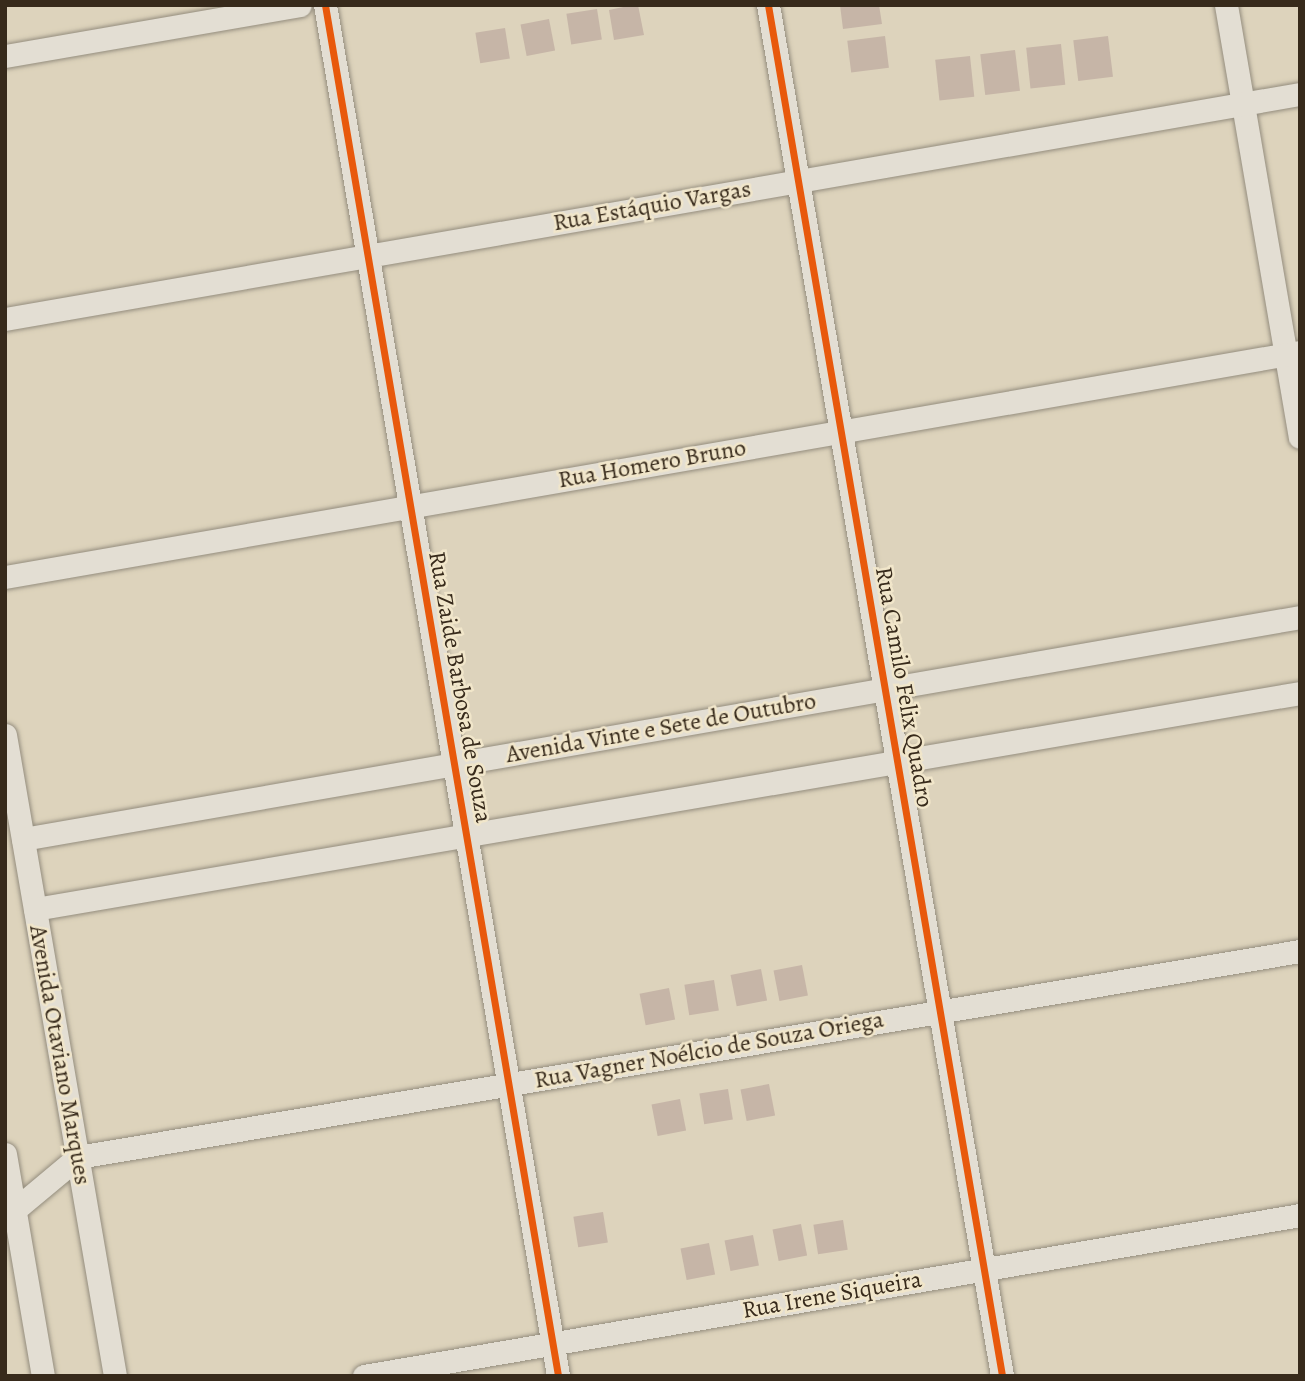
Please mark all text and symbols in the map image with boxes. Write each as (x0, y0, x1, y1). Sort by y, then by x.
street label: Rua Estáquio Vargas (551, 174, 753, 238)
street label: Rua Homero Bruno (556, 433, 748, 495)
street label: Rua Zaide Barbosa de Souza (422, 549, 498, 825)
street label: Rua Camilo Felix Quadro (869, 564, 939, 810)
street label: Avenida Vinte e Sete de Outubro (504, 687, 818, 769)
street label: Avenida Otaviano Marques (23, 923, 97, 1187)
street label: Rua Vagner Noélcio de Souza Oriega (532, 1005, 886, 1095)
street label: Rua Irene Siqueira (740, 1265, 924, 1325)

